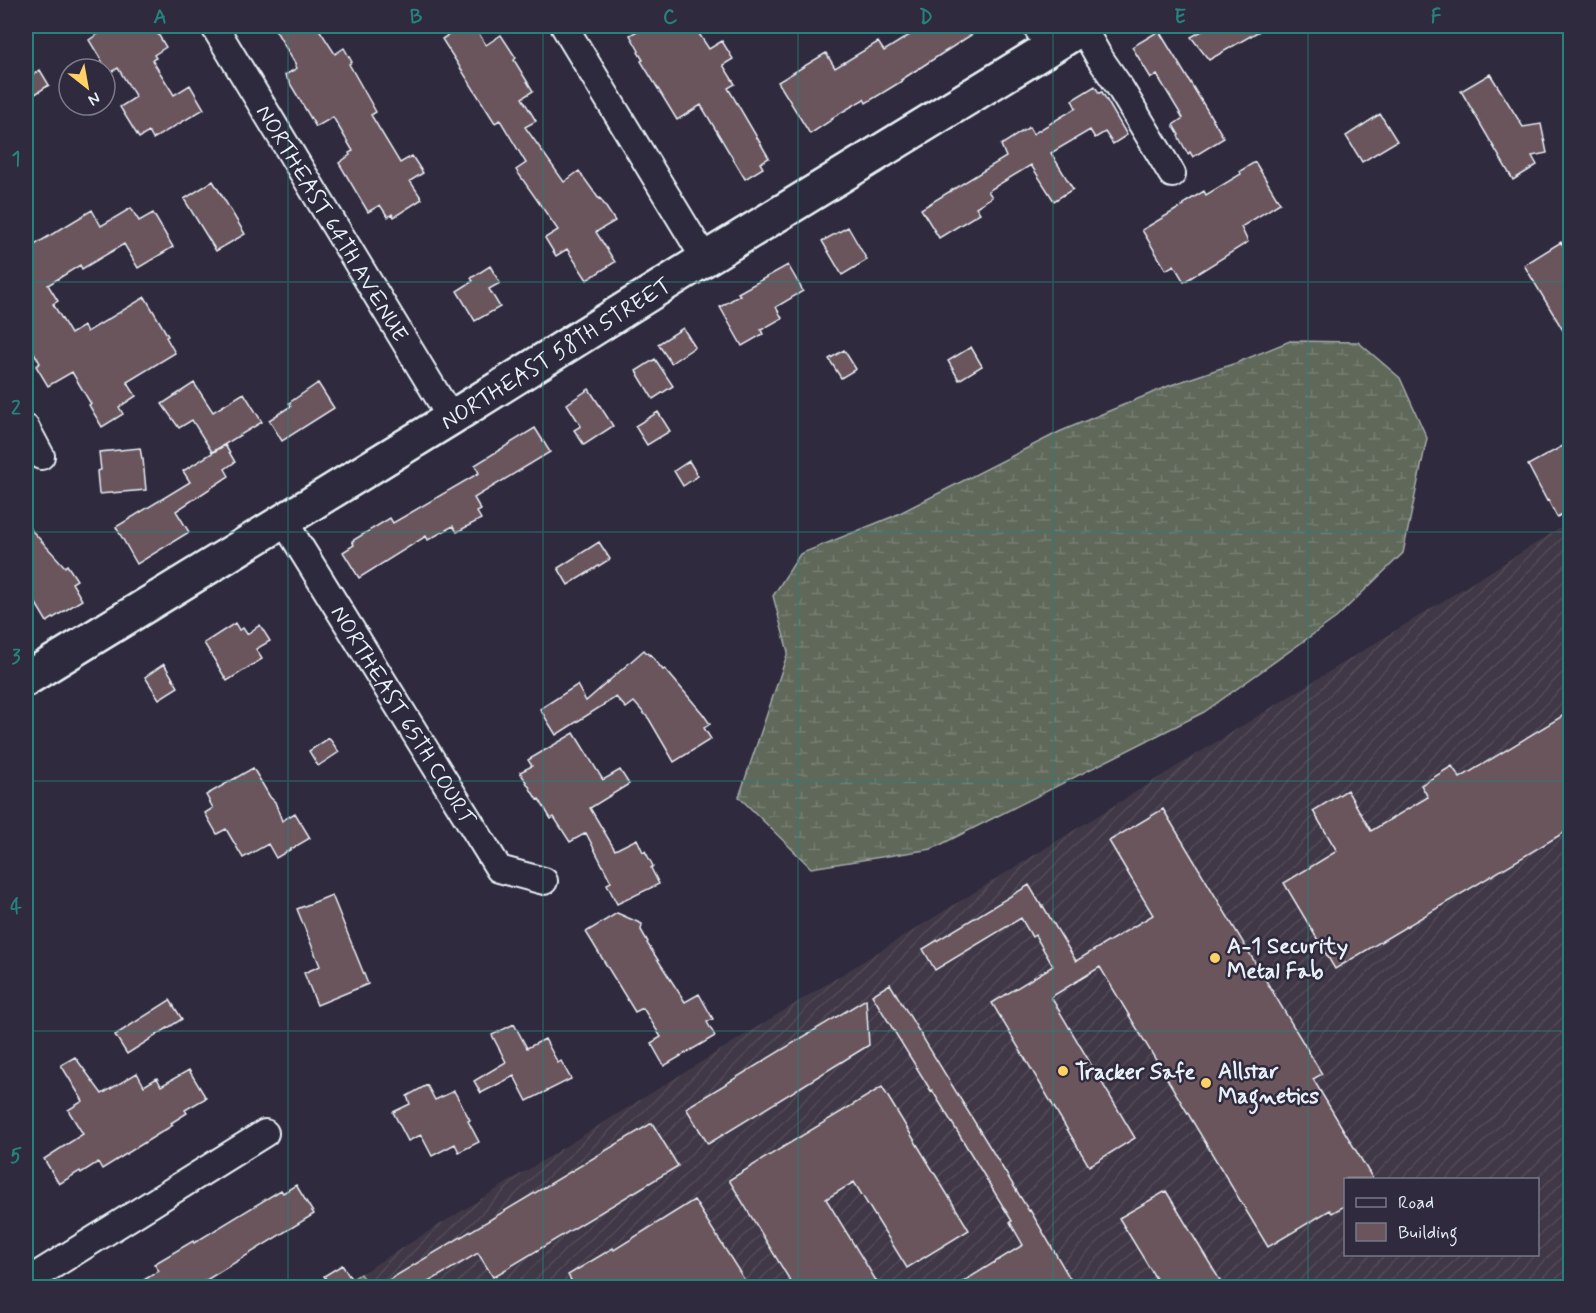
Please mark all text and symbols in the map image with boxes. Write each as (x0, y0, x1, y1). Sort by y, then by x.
text: A (153, 4, 167, 31)
text: B (410, 4, 423, 31)
text: C (663, 4, 678, 31)
text: D (919, 4, 933, 31)
text: E (1174, 4, 1186, 31)
text: F (1431, 4, 1442, 31)
north arrow (57, 57, 117, 117)
text: N (84, 87, 104, 110)
street label: NORTHEAST 64TH AVENUE (249, 100, 414, 348)
text: 1 (12, 146, 20, 173)
street label: NORTHEAST 58TH STREET (436, 272, 677, 437)
text: 2 (11, 395, 21, 422)
street label: NORTHEAST 65TH COURT (324, 601, 481, 832)
text: 3 (11, 644, 21, 671)
text: 4 (10, 894, 22, 921)
place label: A-1 Security Metal Fab (1227, 933, 1348, 986)
marker: A-1 Security Metal Fab (1208, 951, 1222, 965)
place label: Allstar Magnetics (1218, 1058, 1319, 1115)
place label: Tracker Safe (1075, 1059, 1196, 1087)
marker: Tracker Safe (1056, 1064, 1070, 1078)
marker: Allstar Magnetics (1199, 1076, 1213, 1090)
text: 5 (10, 1143, 22, 1170)
legend (1344, 1178, 1539, 1256)
text: Road (1398, 1191, 1434, 1215)
text: Building (1398, 1221, 1458, 1247)

